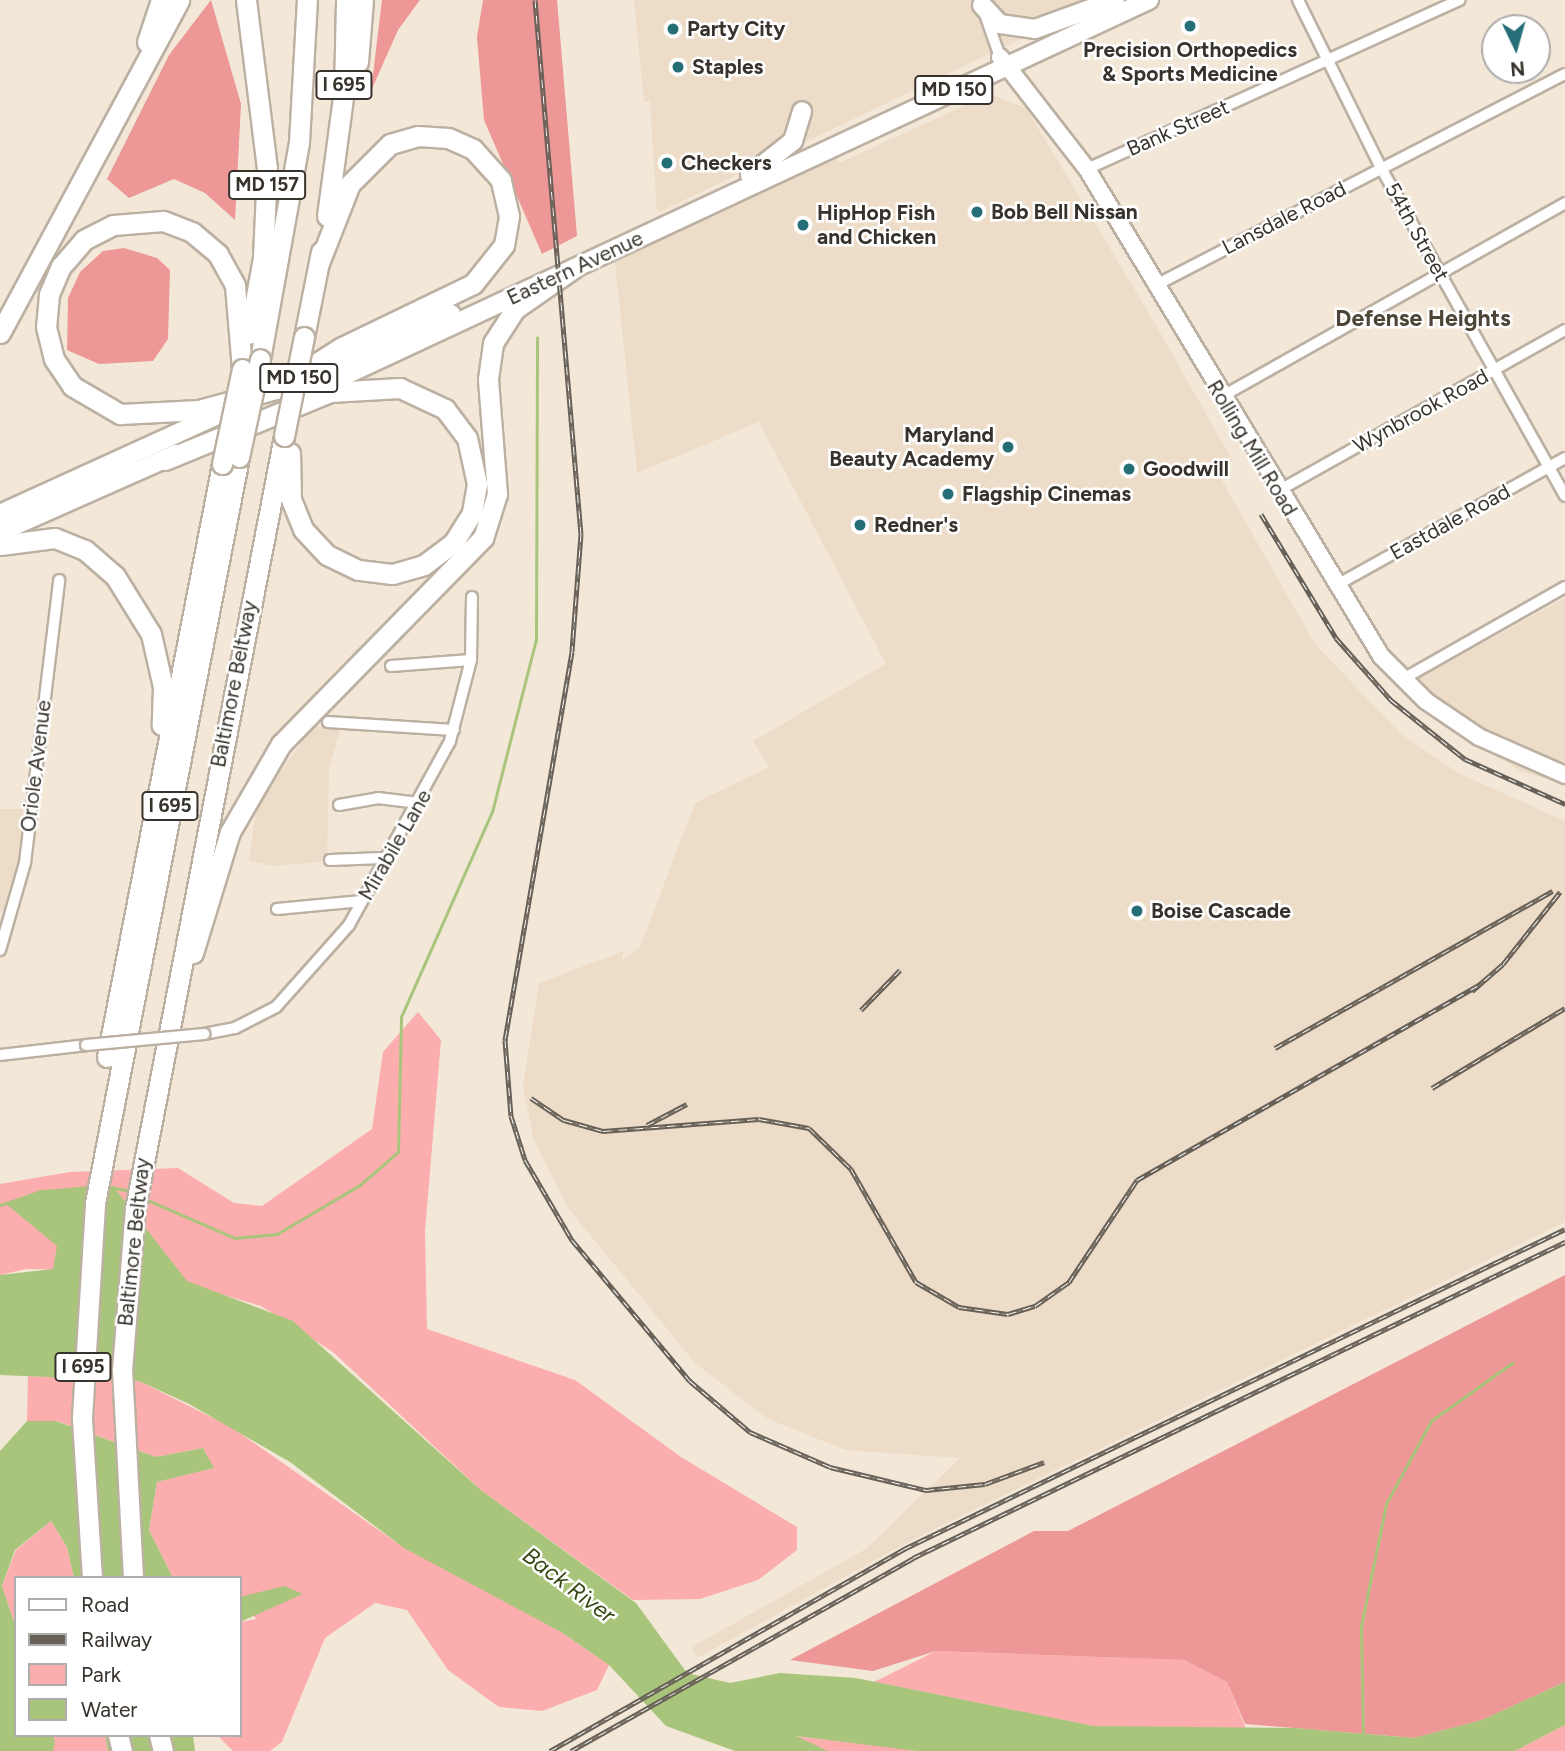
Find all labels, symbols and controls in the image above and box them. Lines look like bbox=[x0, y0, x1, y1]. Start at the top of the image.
north arrow bbox=[1481, 14, 1551, 84]
place label: Party City bbox=[687, 16, 785, 42]
marker: Precision Orthopedics & Sports Medicine bbox=[1182, 18, 1198, 34]
marker: Party City bbox=[665, 21, 681, 37]
place label: Precision Orthopedics & Sports Medicine bbox=[1083, 37, 1297, 87]
place label: Staples bbox=[692, 54, 763, 80]
text: N bbox=[1509, 56, 1526, 81]
marker: Staples bbox=[670, 59, 686, 75]
road number: I 695 bbox=[314, 69, 374, 100]
road number: MD 150 bbox=[914, 74, 994, 106]
street label: Bank Street bbox=[1123, 94, 1233, 162]
place label: Checkers bbox=[681, 150, 771, 176]
marker: Checkers bbox=[659, 155, 675, 171]
road number: MD 157 bbox=[227, 169, 307, 200]
street label: Lansdale Road bbox=[1218, 176, 1350, 260]
street label: 54th Street bbox=[1380, 178, 1454, 286]
place label: Bob Bell Nissan bbox=[991, 199, 1138, 225]
place label: HipHop Fish and Chicken bbox=[817, 200, 936, 250]
marker: Bob Bell Nissan bbox=[969, 204, 985, 220]
marker: HipHop Fish and Chicken bbox=[795, 217, 811, 233]
street label: Eastern Avenue bbox=[503, 225, 647, 311]
district label: Defense Heights bbox=[1335, 304, 1511, 332]
road number: MD 150 bbox=[259, 362, 339, 394]
street label: Wynbrook Road bbox=[1349, 364, 1493, 458]
street label: Rolling Mill Road bbox=[1202, 375, 1302, 521]
place label: Maryland Beauty Academy bbox=[829, 422, 994, 472]
marker: Maryland Beauty Academy bbox=[1000, 439, 1016, 455]
place label: Goodwill bbox=[1143, 456, 1229, 482]
marker: Goodwill bbox=[1121, 461, 1137, 477]
street label: Eastdale Road bbox=[1386, 479, 1514, 565]
place label: Flagship Cinemas bbox=[962, 481, 1131, 507]
marker: Flagship Cinemas bbox=[940, 486, 956, 502]
place label: Redner's bbox=[874, 512, 958, 538]
marker: Redner's bbox=[852, 517, 868, 533]
street label: Baltimore Beltway bbox=[205, 598, 263, 770]
street label: Oriole Avenue bbox=[15, 699, 57, 833]
street label: Mirabile Lane bbox=[353, 785, 437, 905]
road number: I 695 bbox=[140, 790, 200, 821]
place label: Boise Cascade bbox=[1151, 898, 1291, 924]
marker: Boise Cascade bbox=[1129, 903, 1145, 919]
street label: Baltimore Beltway bbox=[113, 1156, 155, 1328]
road number: I 695 bbox=[53, 1352, 113, 1382]
water label: Back River bbox=[517, 1541, 621, 1629]
legend bbox=[14, 1576, 242, 1737]
text: Road bbox=[81, 1592, 129, 1617]
text: Railway bbox=[81, 1627, 152, 1652]
text: Park bbox=[81, 1662, 121, 1687]
text: Water bbox=[81, 1697, 137, 1722]

